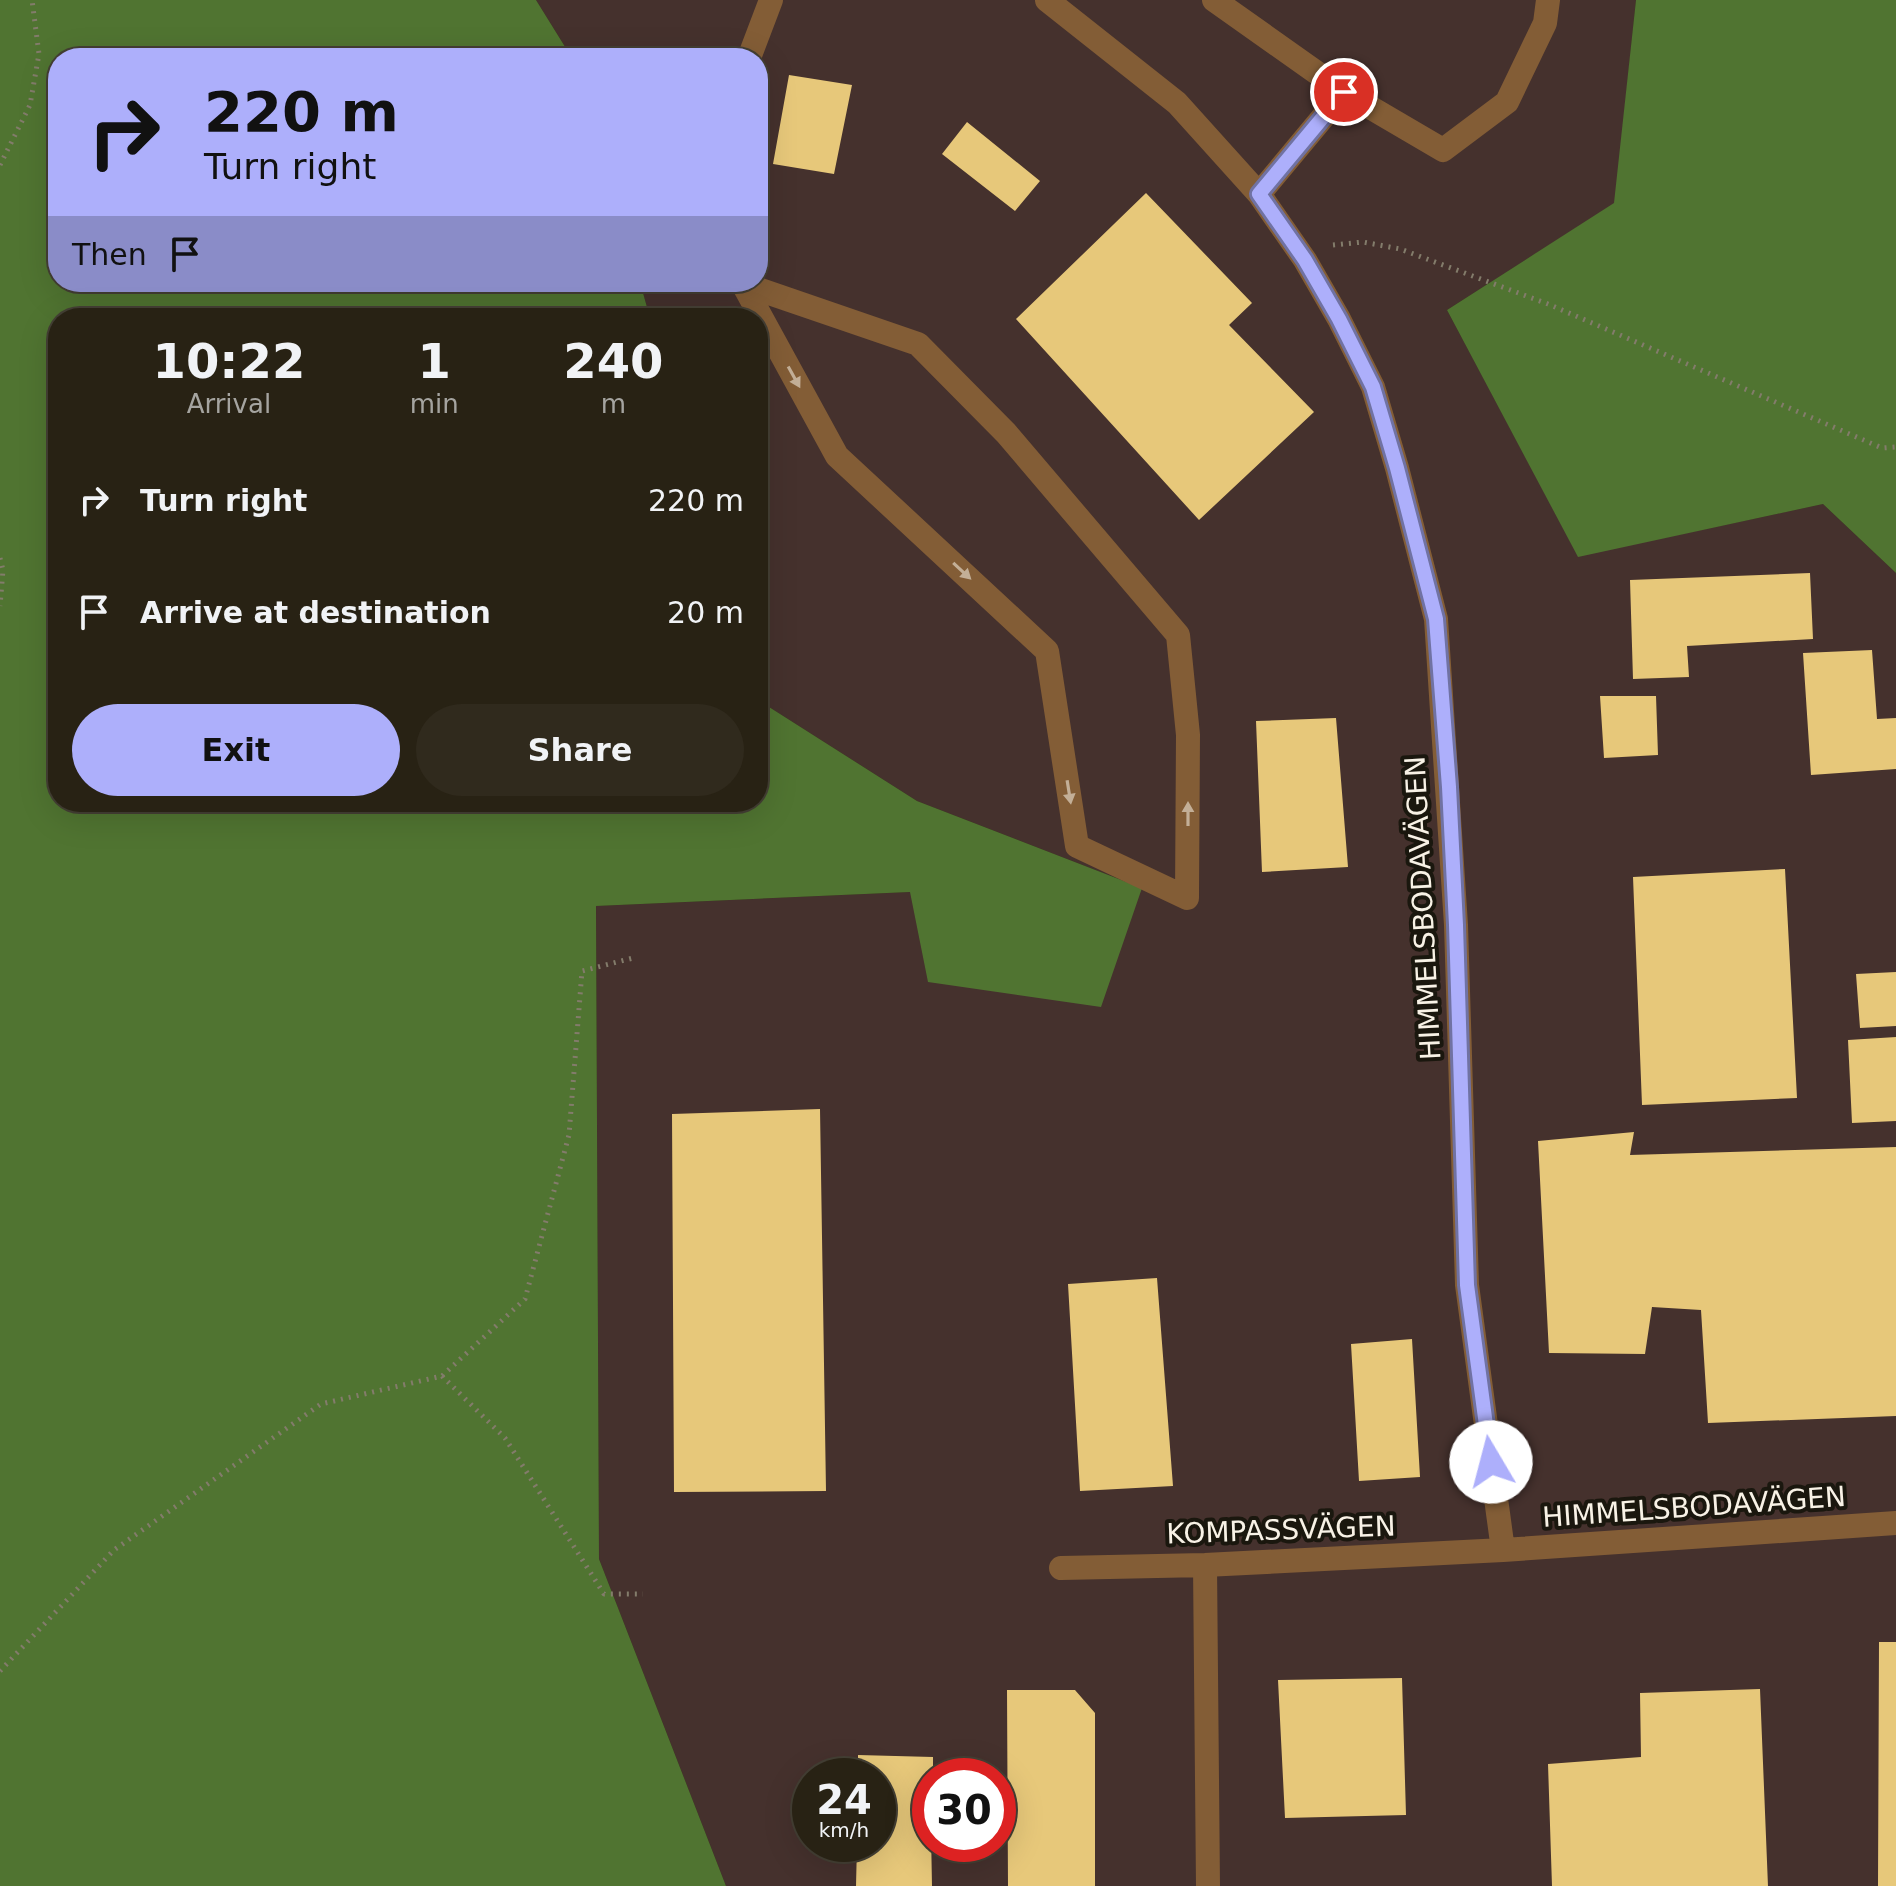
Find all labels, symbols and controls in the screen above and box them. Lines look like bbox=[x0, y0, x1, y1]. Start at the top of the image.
pin bbox=[1310, 58, 1378, 126]
icon: arrive bbox=[1322, 70, 1366, 114]
text: 220 m bbox=[204, 79, 399, 144]
icon: right bbox=[72, 80, 176, 184]
text: Turn right bbox=[204, 146, 376, 187]
icon: arrive bbox=[163, 232, 207, 276]
text: Then bbox=[72, 237, 147, 272]
text: 10:22 bbox=[152, 333, 305, 389]
text: 1 bbox=[418, 333, 451, 389]
text: 240 bbox=[563, 333, 663, 389]
one-way arrow bbox=[787, 365, 801, 388]
text: Arrival bbox=[187, 389, 271, 419]
text: min bbox=[410, 389, 459, 419]
text: m bbox=[601, 389, 626, 419]
icon: right bbox=[72, 478, 116, 522]
text: Turn right bbox=[140, 483, 307, 518]
text: 220 m bbox=[648, 483, 744, 518]
one-way arrow bbox=[952, 562, 971, 580]
icon: arrive bbox=[72, 590, 116, 634]
text: Arrive at destination bbox=[140, 595, 491, 630]
text: 20 m bbox=[667, 595, 744, 630]
button: Exit bbox=[72, 704, 400, 796]
button: Share bbox=[416, 704, 744, 796]
street label: HIMMELSBODAVÄGEN bbox=[1399, 755, 1447, 1061]
one-way arrow bbox=[1063, 780, 1076, 805]
one-way arrow bbox=[1181, 801, 1194, 826]
position arrow bbox=[1449, 1420, 1533, 1504]
street label: HIMMELSBODAVÄGEN bbox=[1541, 1480, 1847, 1534]
street label: KOMPASSVÄGEN bbox=[1166, 1510, 1396, 1550]
speed limit sign: 30 bbox=[912, 1758, 1016, 1862]
text: 24 bbox=[816, 1777, 872, 1823]
text: km/h bbox=[819, 1818, 869, 1842]

